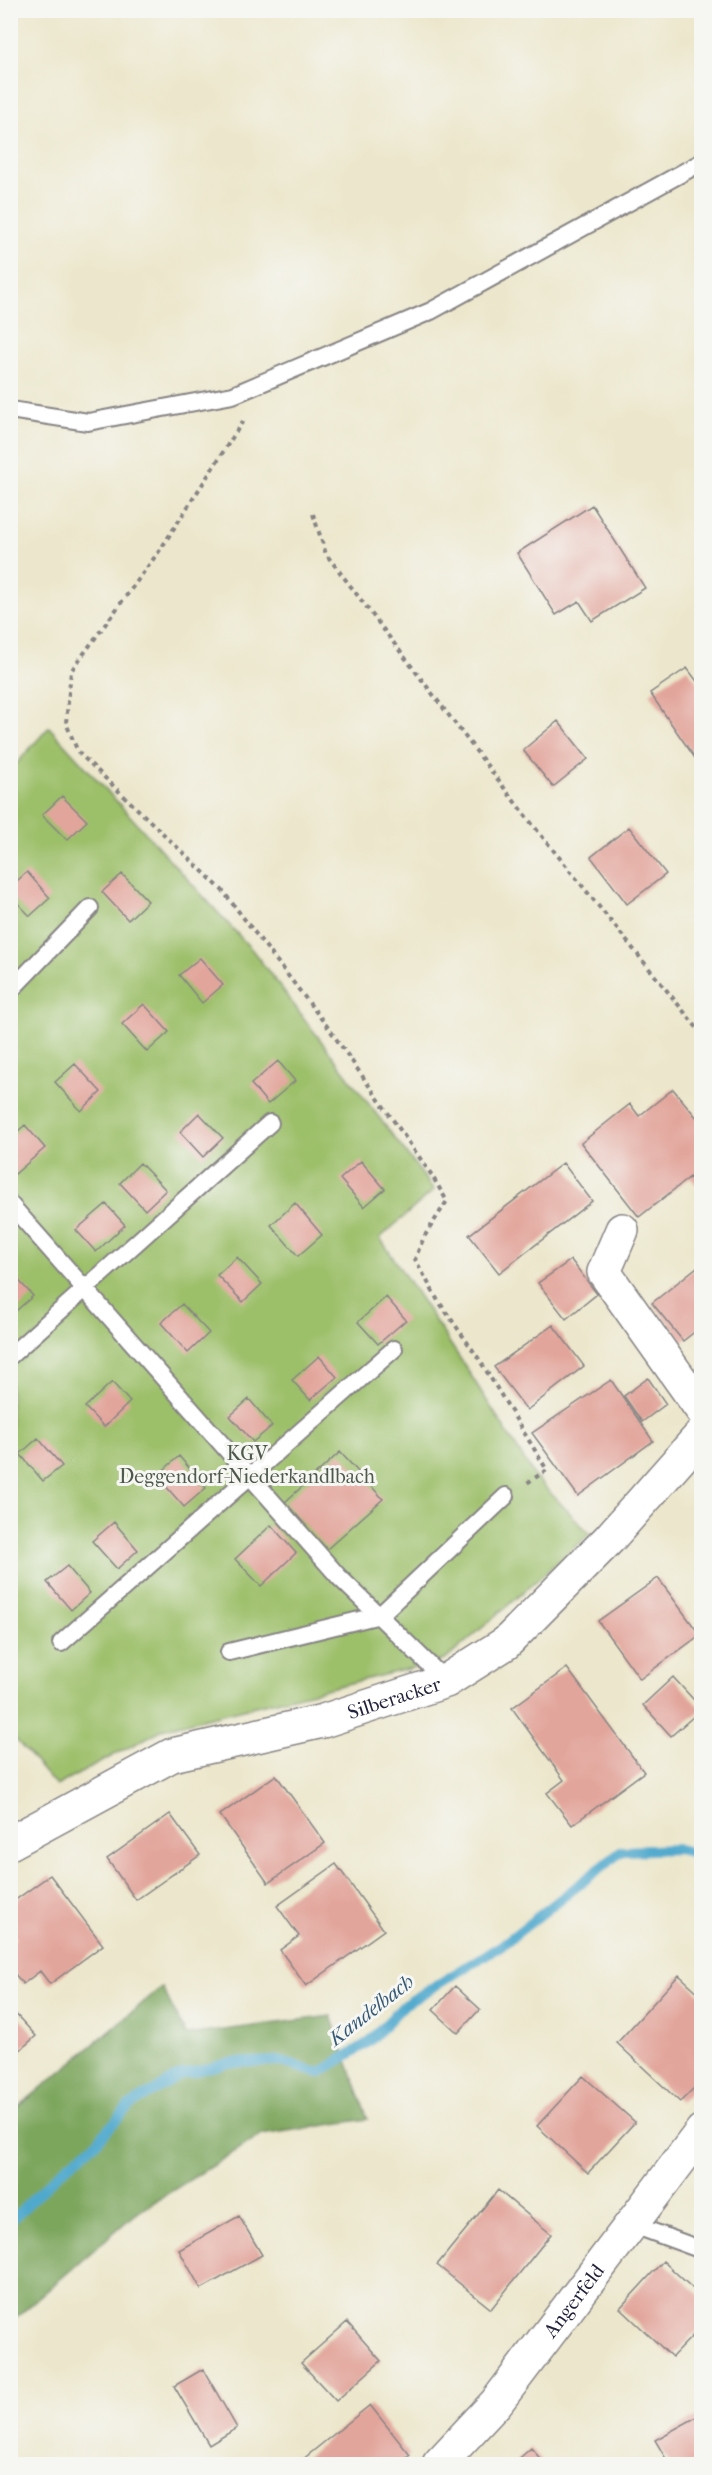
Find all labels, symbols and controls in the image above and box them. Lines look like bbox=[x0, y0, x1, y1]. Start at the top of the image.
park label: KGV Deggendorf-Niederkandlbach bbox=[119, 1442, 376, 1488]
street label: Silberacker bbox=[345, 1672, 444, 1724]
water label: Kandelbach bbox=[322, 1969, 419, 2052]
street label: Angerfeld bbox=[538, 2259, 610, 2343]

